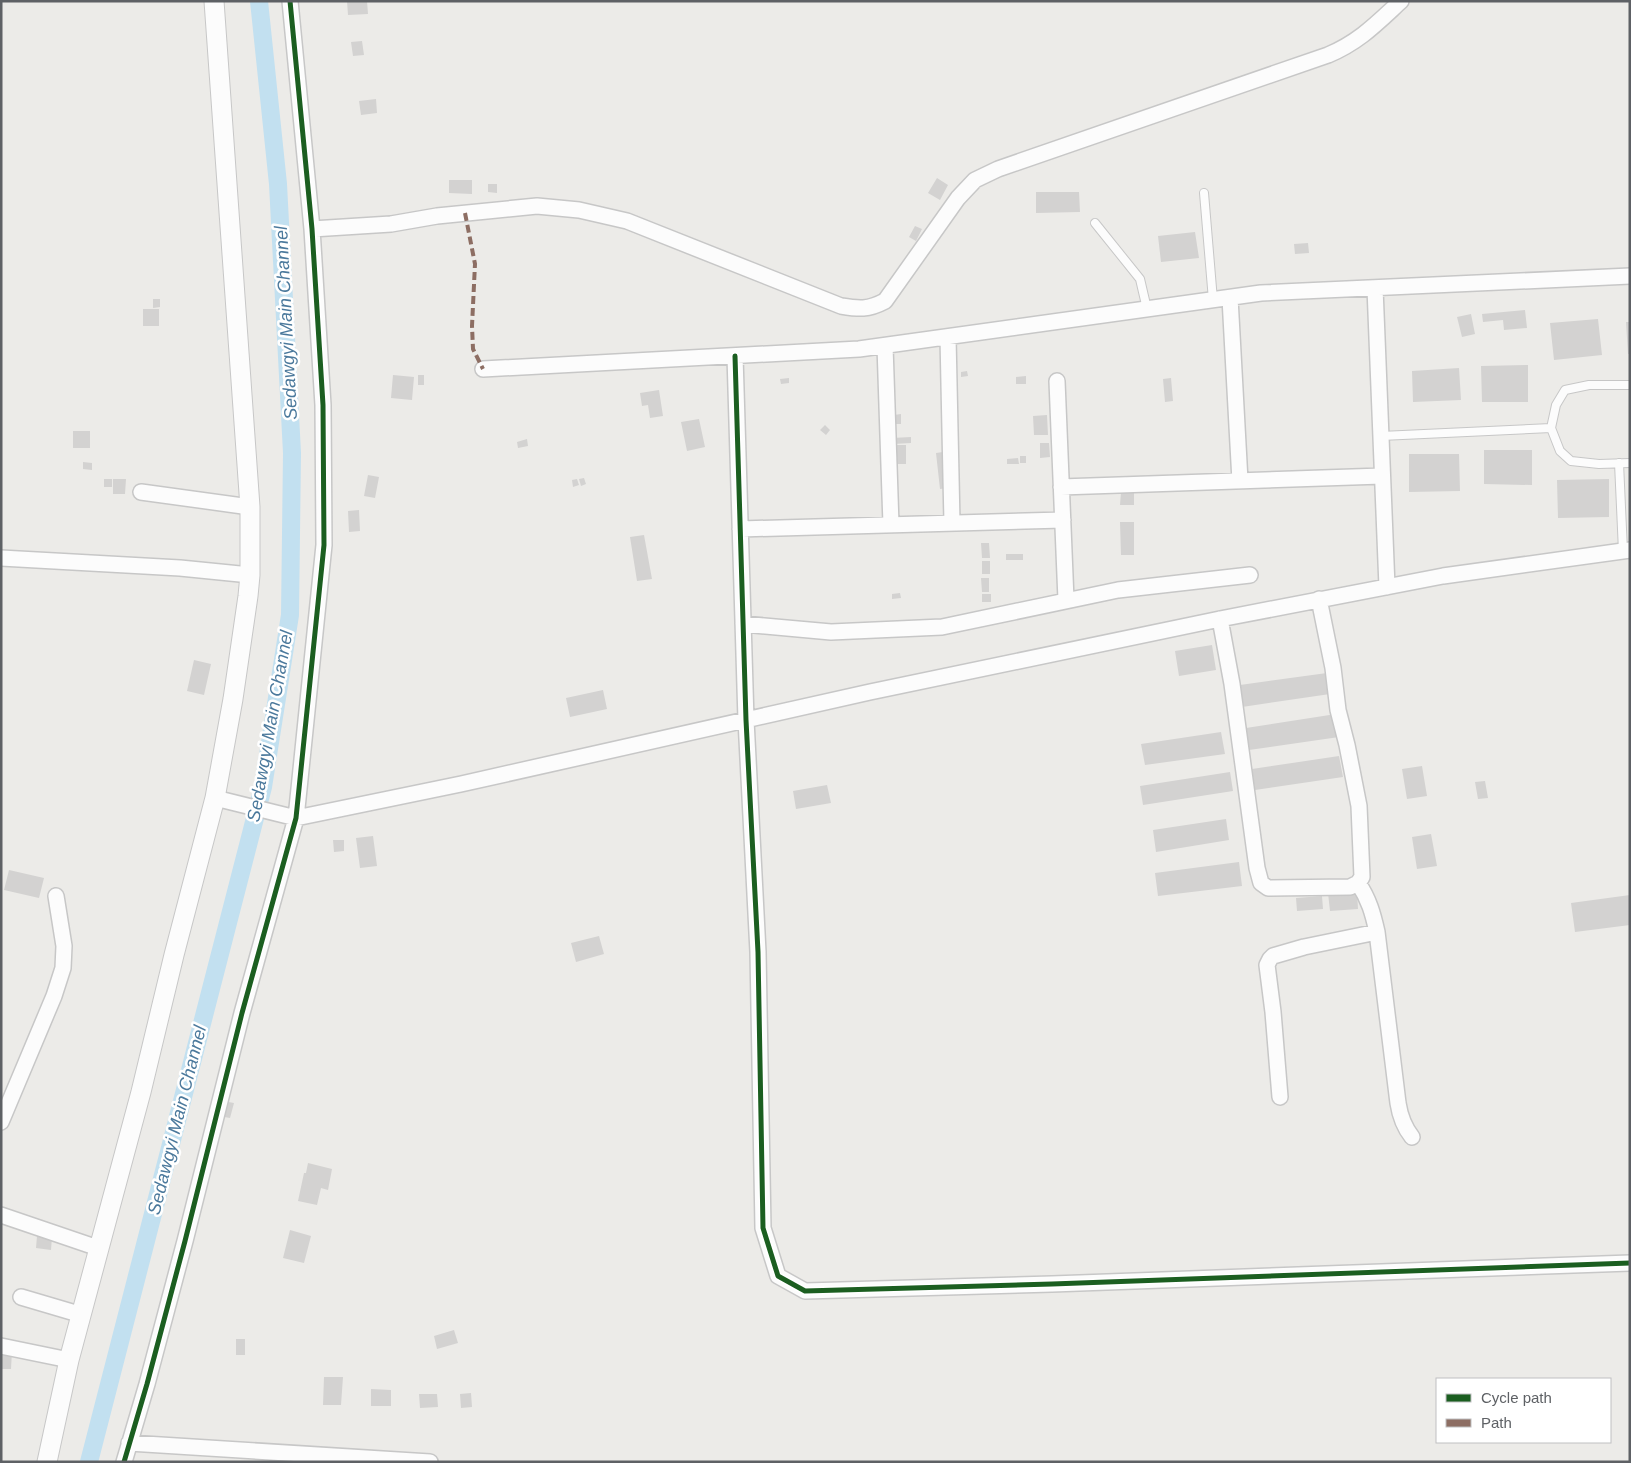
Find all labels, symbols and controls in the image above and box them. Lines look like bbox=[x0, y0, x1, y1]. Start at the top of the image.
water label: Sedawgyi Main Channel bbox=[271, 225, 301, 420]
water label: Sedawgyi Main Channel bbox=[243, 628, 297, 823]
water label: Sedawgyi Main Channel bbox=[144, 1022, 210, 1217]
legend bbox=[1436, 1378, 1611, 1443]
text: Cycle path bbox=[1481, 1389, 1552, 1406]
text: Path bbox=[1481, 1414, 1512, 1431]

